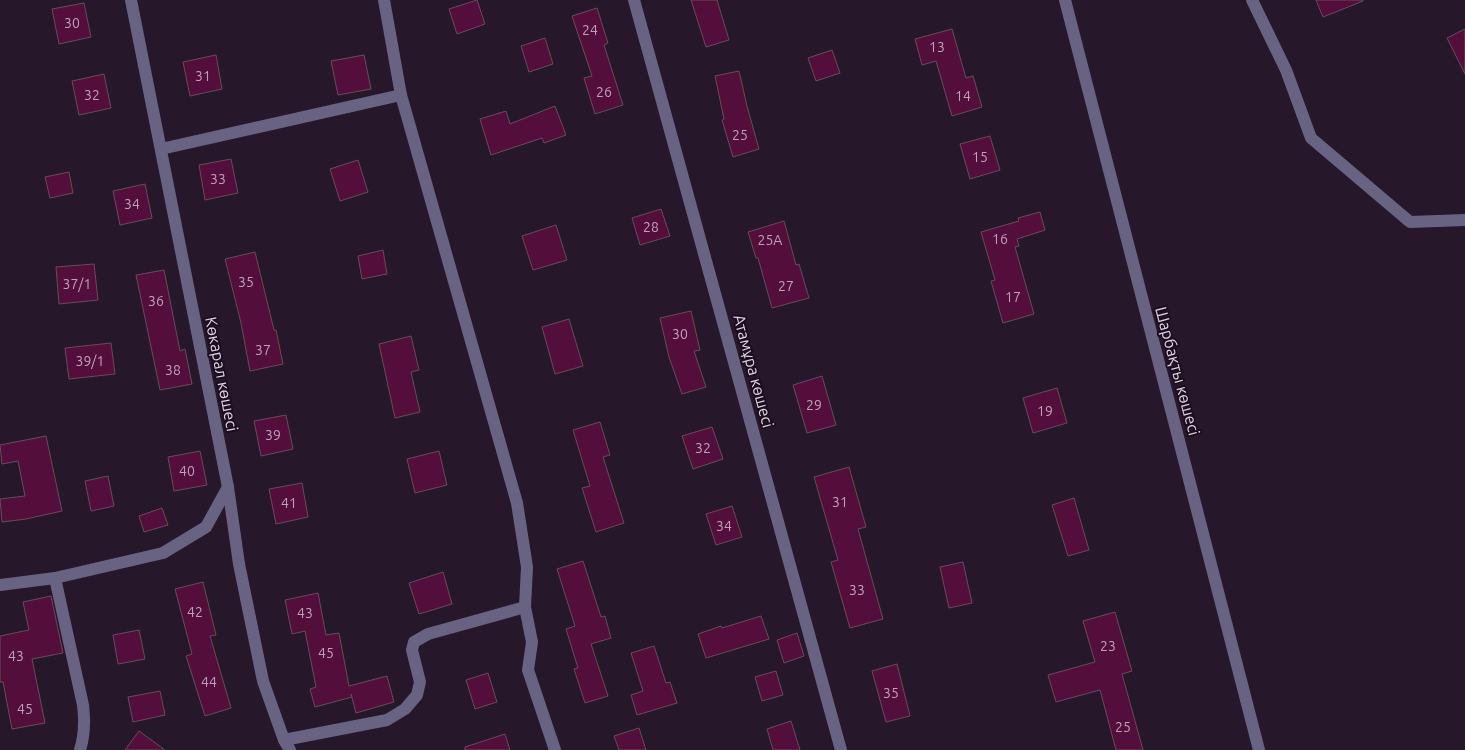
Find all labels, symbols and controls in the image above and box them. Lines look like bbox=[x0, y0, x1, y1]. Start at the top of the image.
house number: 30 bbox=[64, 15, 80, 31]
house number: 24 bbox=[582, 22, 598, 38]
house number: 13 bbox=[929, 39, 945, 55]
house number: 31 bbox=[195, 68, 211, 84]
house number: 26 bbox=[596, 84, 612, 100]
house number: 32 bbox=[84, 87, 100, 103]
house number: 14 bbox=[955, 88, 971, 104]
house number: 25 bbox=[732, 127, 748, 143]
house number: 15 bbox=[972, 149, 988, 165]
house number: 33 bbox=[210, 171, 226, 187]
house number: 34 bbox=[124, 196, 140, 212]
house number: 28 bbox=[643, 219, 659, 235]
house number: 16 bbox=[992, 231, 1008, 247]
house number: 25А bbox=[758, 232, 782, 248]
house number: 35 bbox=[238, 274, 254, 290]
house number: 37/1 bbox=[63, 276, 91, 292]
house number: 27 bbox=[778, 278, 794, 294]
house number: 17 bbox=[1005, 289, 1021, 305]
house number: 36 bbox=[148, 293, 164, 309]
street label: Шарбақты көшесі bbox=[1152, 305, 1204, 437]
street label: Атамұра көшесі bbox=[730, 312, 778, 430]
street label: Көкарал көшесі bbox=[202, 315, 242, 433]
house number: 30 bbox=[672, 326, 688, 342]
house number: 37 bbox=[255, 342, 271, 358]
house number: 39/1 bbox=[76, 353, 104, 369]
house number: 38 bbox=[165, 362, 181, 378]
house number: 29 bbox=[806, 397, 822, 413]
house number: 19 bbox=[1037, 403, 1053, 419]
house number: 39 bbox=[265, 427, 281, 443]
house number: 32 bbox=[695, 440, 711, 456]
house number: 40 bbox=[179, 463, 195, 479]
house number: 31 bbox=[832, 494, 848, 510]
house number: 41 bbox=[281, 495, 297, 511]
house number: 34 bbox=[716, 518, 732, 534]
house number: 33 bbox=[849, 582, 865, 598]
house number: 42 bbox=[187, 604, 203, 620]
house number: 43 bbox=[297, 605, 313, 621]
house number: 23 bbox=[1100, 638, 1116, 654]
house number: 45 bbox=[318, 645, 334, 661]
house number: 43 bbox=[8, 648, 24, 664]
house number: 44 bbox=[201, 674, 217, 690]
house number: 35 bbox=[883, 685, 899, 701]
house number: 45 bbox=[17, 701, 33, 717]
house number: 25 bbox=[1115, 719, 1131, 735]

